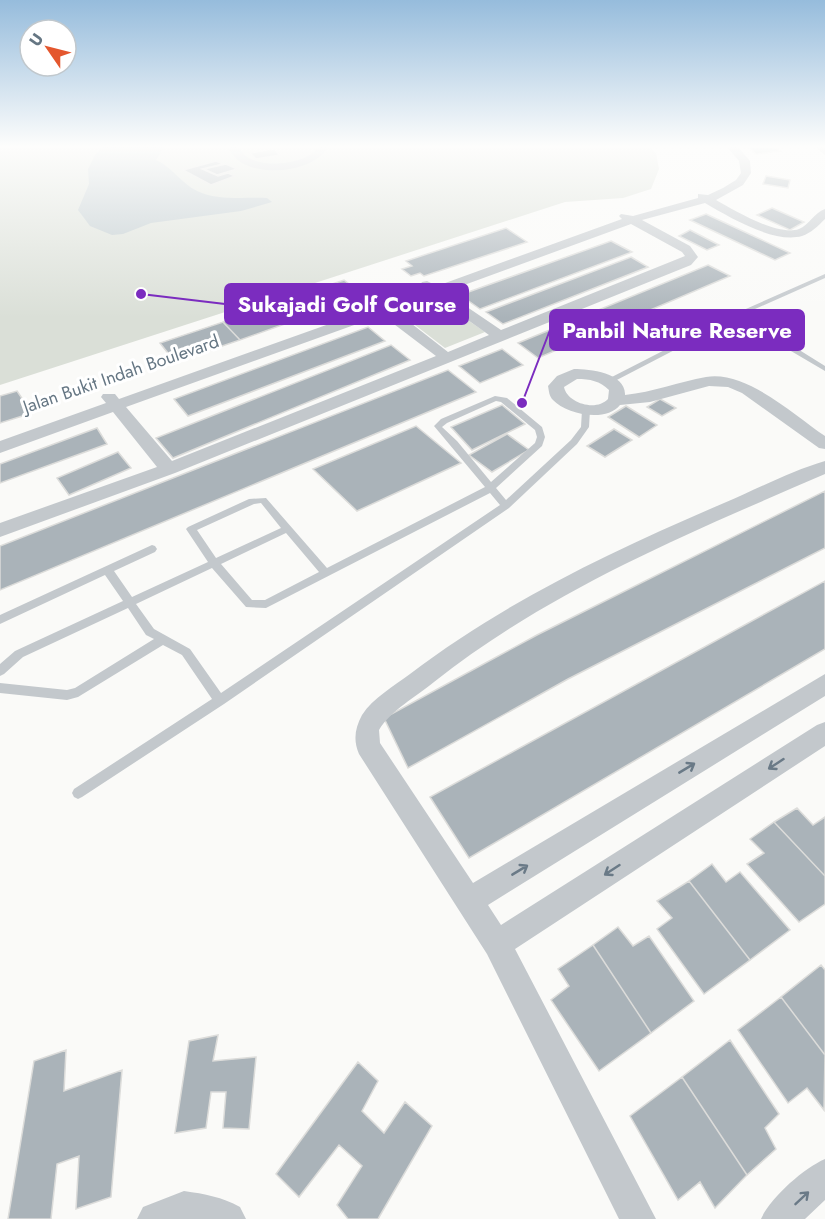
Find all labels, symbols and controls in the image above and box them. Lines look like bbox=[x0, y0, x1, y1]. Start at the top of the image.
north arrow bbox=[18, 18, 78, 78]
text: U bbox=[23, 28, 49, 51]
callout: Sukajadi Golf Course bbox=[225, 284, 468, 324]
text: Sukajadi Golf Course bbox=[238, 288, 456, 320]
callout: Panbil Nature Reserve bbox=[550, 310, 804, 350]
text: Panbil Nature Reserve bbox=[562, 314, 792, 346]
street label: Jalan Bukit Indah Boulevard bbox=[18, 328, 222, 420]
one-way arrow bbox=[768, 759, 785, 771]
one-way arrow bbox=[678, 762, 695, 774]
one-way arrow bbox=[511, 863, 528, 875]
one-way arrow bbox=[604, 864, 621, 876]
one-way arrow bbox=[795, 1191, 810, 1205]

